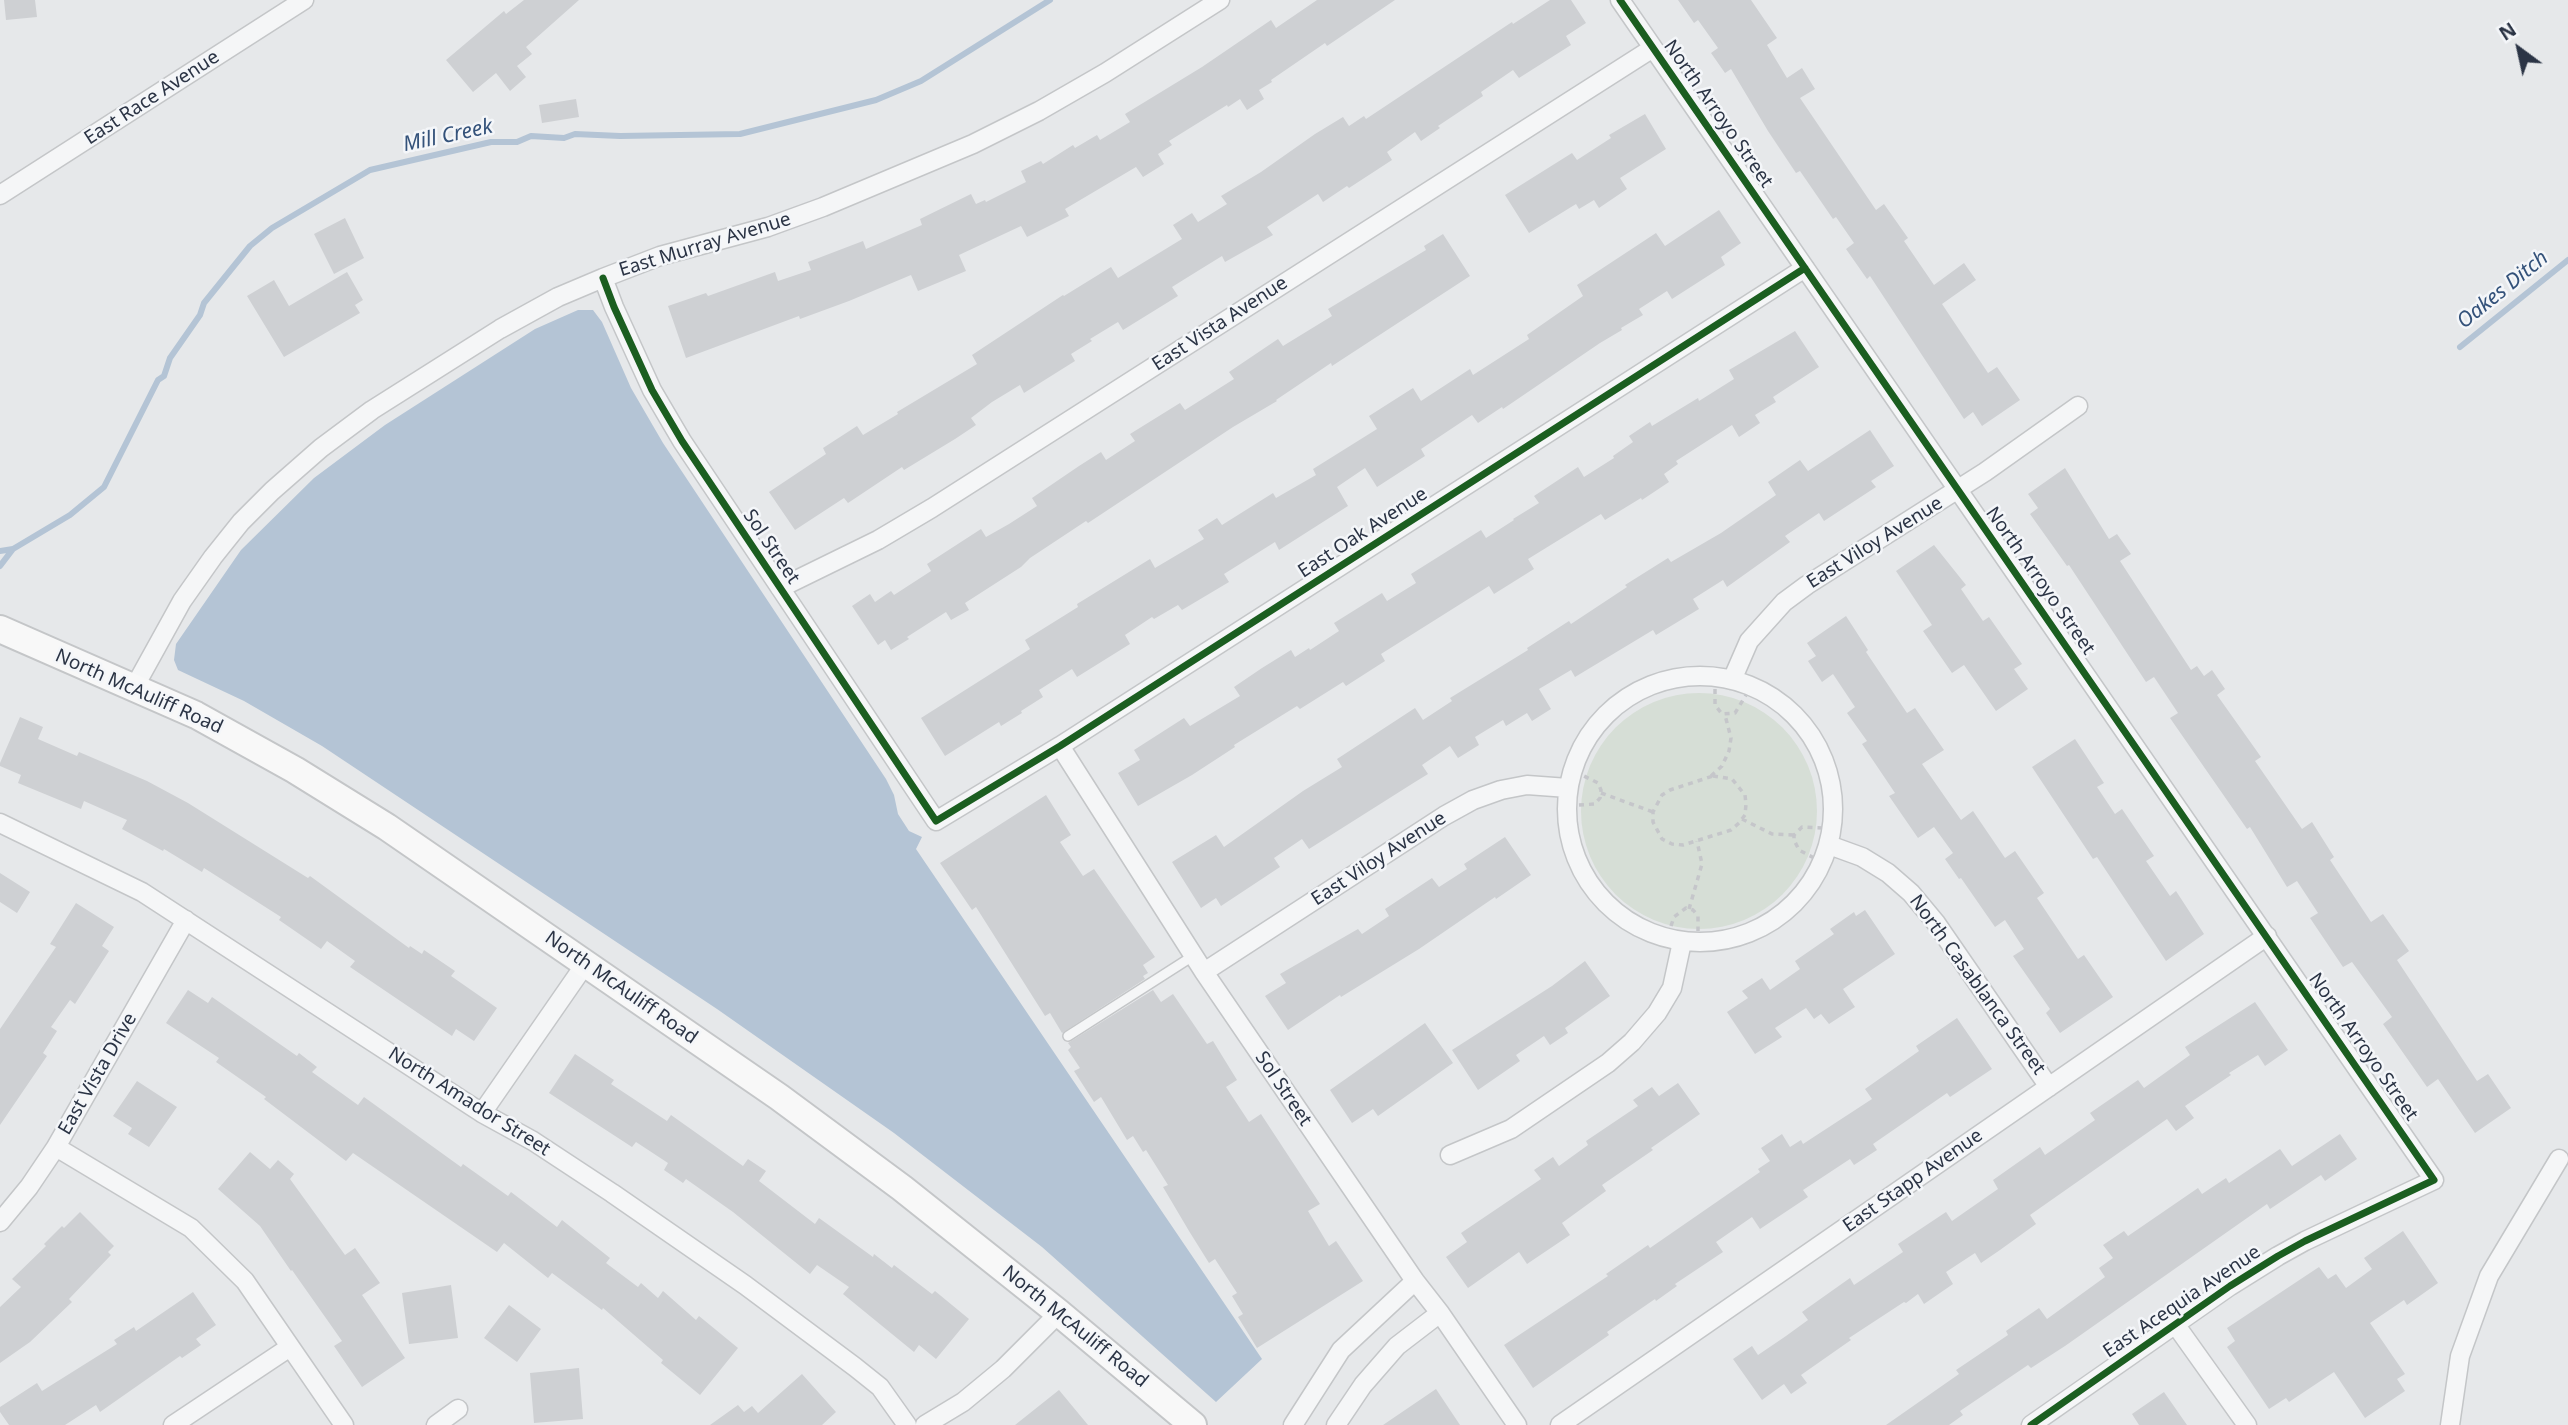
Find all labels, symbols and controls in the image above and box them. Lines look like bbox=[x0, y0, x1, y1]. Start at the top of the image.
north arrow bbox=[2484, 14, 2554, 84]
text: N bbox=[2494, 16, 2521, 47]
street label: North Arroyo Street bbox=[1658, 36, 1778, 192]
street label: East Race Avenue bbox=[80, 46, 224, 150]
water label: Mill Creek bbox=[401, 114, 495, 158]
street label: East Murray Avenue bbox=[616, 208, 794, 282]
water label: Oakes Ditch bbox=[2452, 246, 2554, 334]
street label: East Vista Avenue bbox=[1148, 272, 1292, 376]
street label: East Oak Avenue bbox=[1294, 483, 1432, 583]
street label: East Viloy Avenue bbox=[1803, 492, 1947, 594]
street label: North Arroyo Street bbox=[1980, 503, 2100, 659]
street label: Sol Street bbox=[738, 505, 804, 589]
street label: North McAuliff Road bbox=[52, 645, 226, 739]
street label: East Viloy Avenue bbox=[1307, 807, 1451, 911]
street label: North Casablanca Street bbox=[1904, 891, 2050, 1079]
street label: North McAuliff Road bbox=[540, 927, 702, 1049]
street label: North Arroyo Street bbox=[2303, 969, 2423, 1125]
street label: East Vista Drive bbox=[54, 1009, 142, 1139]
street label: North Amador Street bbox=[384, 1043, 554, 1161]
street label: Sol Street bbox=[1250, 1047, 1316, 1131]
street label: East Stapp Avenue bbox=[1839, 1124, 1987, 1238]
street label: East Acequia Avenue bbox=[2099, 1241, 2265, 1363]
street label: North McAuliff Road bbox=[997, 1261, 1153, 1393]

